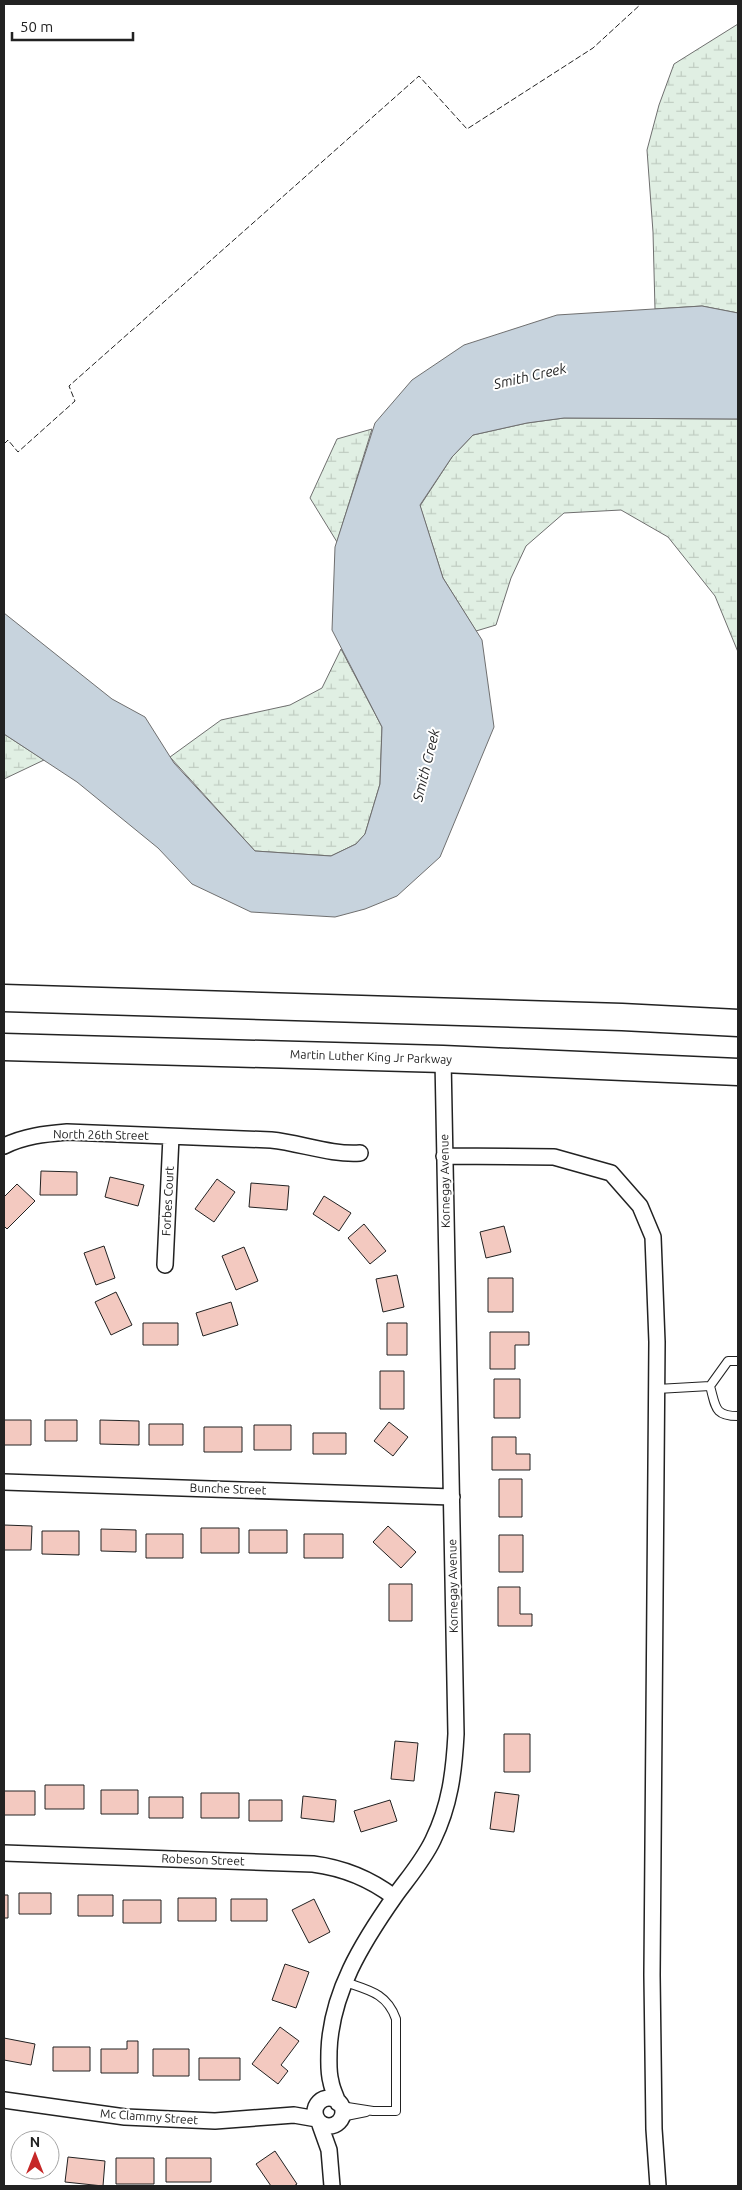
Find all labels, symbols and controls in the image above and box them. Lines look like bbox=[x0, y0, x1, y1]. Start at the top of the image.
scale bar bbox=[12, 10, 134, 42]
text: 50 m bbox=[20, 18, 53, 35]
water label: Smith Creek bbox=[491, 360, 569, 392]
water label: Smith Creek bbox=[409, 726, 443, 804]
street label: Martin Luther King Jr Parkway bbox=[290, 1047, 452, 1066]
street label: North 26th Street bbox=[53, 1127, 149, 1142]
street label: Kornegay Avenue bbox=[437, 1134, 452, 1228]
street label: Forbes Court bbox=[159, 1165, 176, 1236]
street label: Bunche Street bbox=[189, 1481, 267, 1496]
street label: Kornegay Avenue bbox=[445, 1539, 460, 1633]
street label: Robeson Street bbox=[161, 1852, 245, 1867]
street label: Mc Clammy Street bbox=[100, 2107, 199, 2126]
north arrow bbox=[10, 2130, 60, 2180]
text: N bbox=[30, 2134, 40, 2150]

